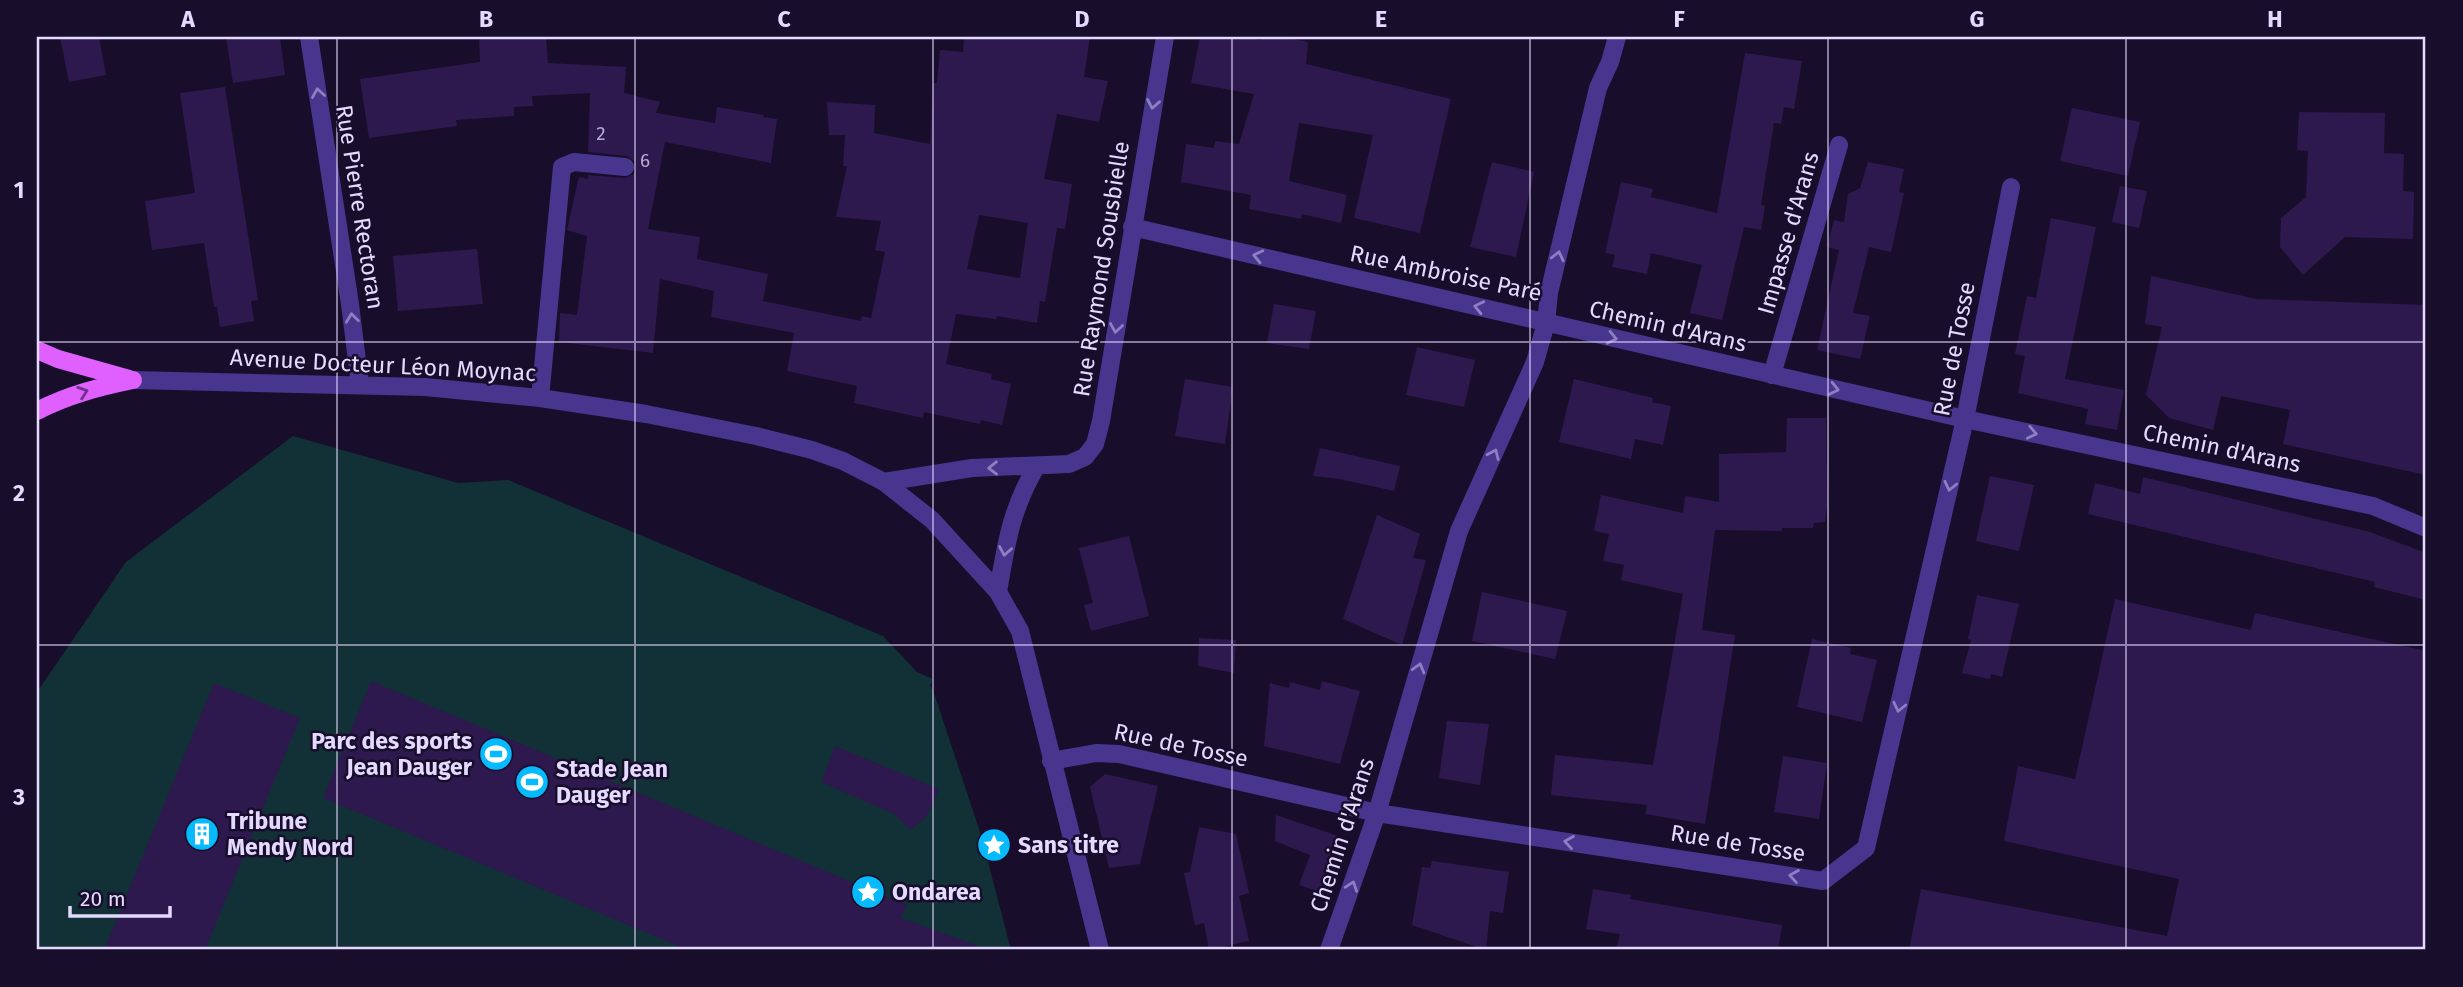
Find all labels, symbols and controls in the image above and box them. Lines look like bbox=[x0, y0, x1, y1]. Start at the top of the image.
text: A bbox=[180, 5, 195, 33]
text: B bbox=[479, 5, 493, 33]
text: C bbox=[777, 5, 791, 33]
text: D bbox=[1075, 5, 1090, 33]
text: E bbox=[1375, 5, 1387, 33]
text: F bbox=[1673, 5, 1685, 33]
text: G bbox=[1970, 5, 1984, 33]
text: H bbox=[2267, 5, 2283, 33]
one-way arrow bbox=[311, 87, 326, 99]
one-way arrow bbox=[1146, 98, 1161, 110]
street label: Rue Pierre Rectoran bbox=[330, 103, 390, 311]
house number: 2 bbox=[596, 122, 606, 145]
street label: Rue Raymond Sousbielle bbox=[1067, 139, 1135, 399]
street label: Impasse d'Arans bbox=[1751, 148, 1825, 318]
house number: 6 bbox=[640, 149, 650, 172]
text: 1 bbox=[14, 176, 24, 204]
street label: Rue Ambroise Paré bbox=[1348, 239, 1544, 307]
one-way arrow bbox=[1252, 250, 1264, 264]
one-way arrow bbox=[1550, 250, 1564, 262]
street label: Rue de Tosse bbox=[1927, 279, 1981, 419]
street label: Chemin d'Arans bbox=[1587, 294, 1749, 358]
one-way arrow bbox=[1474, 301, 1486, 316]
one-way arrow bbox=[345, 312, 360, 323]
one-way arrow bbox=[1109, 323, 1124, 334]
one-way arrow bbox=[1606, 330, 1618, 344]
street label: Avenue Docteur Léon Moynac bbox=[229, 343, 537, 387]
one-way arrow bbox=[1828, 381, 1840, 396]
one-way arrow bbox=[77, 386, 89, 400]
street label: Chemin d'Arans bbox=[2141, 418, 2303, 478]
one-way arrow bbox=[2026, 425, 2038, 440]
one-way arrow bbox=[1486, 449, 1500, 461]
one-way arrow bbox=[987, 460, 998, 476]
text: 2 bbox=[13, 479, 25, 507]
one-way arrow bbox=[1944, 480, 1958, 492]
one-way arrow bbox=[998, 545, 1013, 557]
one-way arrow bbox=[1410, 663, 1425, 675]
one-way arrow bbox=[1893, 701, 1907, 713]
street label: Rue de Tosse bbox=[1111, 717, 1251, 773]
place label: Parc des sports Jean Dauger bbox=[311, 727, 473, 781]
sports icon: Parc des sports Jean Dauger bbox=[477, 735, 515, 773]
street label: Chemin d'Arans bbox=[1304, 754, 1380, 916]
place label: Stade Jean Dauger bbox=[556, 755, 668, 809]
sports icon: Stade Jean Dauger bbox=[513, 763, 551, 801]
text: 3 bbox=[12, 783, 25, 811]
place label: Tribune Mendy Nord bbox=[227, 807, 353, 861]
building icon: Tribune Mendy Nord bbox=[183, 815, 221, 853]
street label: Rue de Tosse bbox=[1669, 819, 1807, 867]
place icon: Sans titre bbox=[975, 826, 1013, 864]
place label: Sans titre bbox=[1018, 831, 1119, 859]
one-way arrow bbox=[1563, 835, 1575, 850]
one-way arrow bbox=[1788, 869, 1800, 884]
place icon: Ondarea bbox=[849, 873, 887, 911]
scale bar bbox=[70, 875, 170, 919]
place label: Ondarea bbox=[892, 878, 981, 906]
one-way arrow bbox=[1344, 880, 1358, 892]
text: 20 m bbox=[80, 886, 126, 912]

